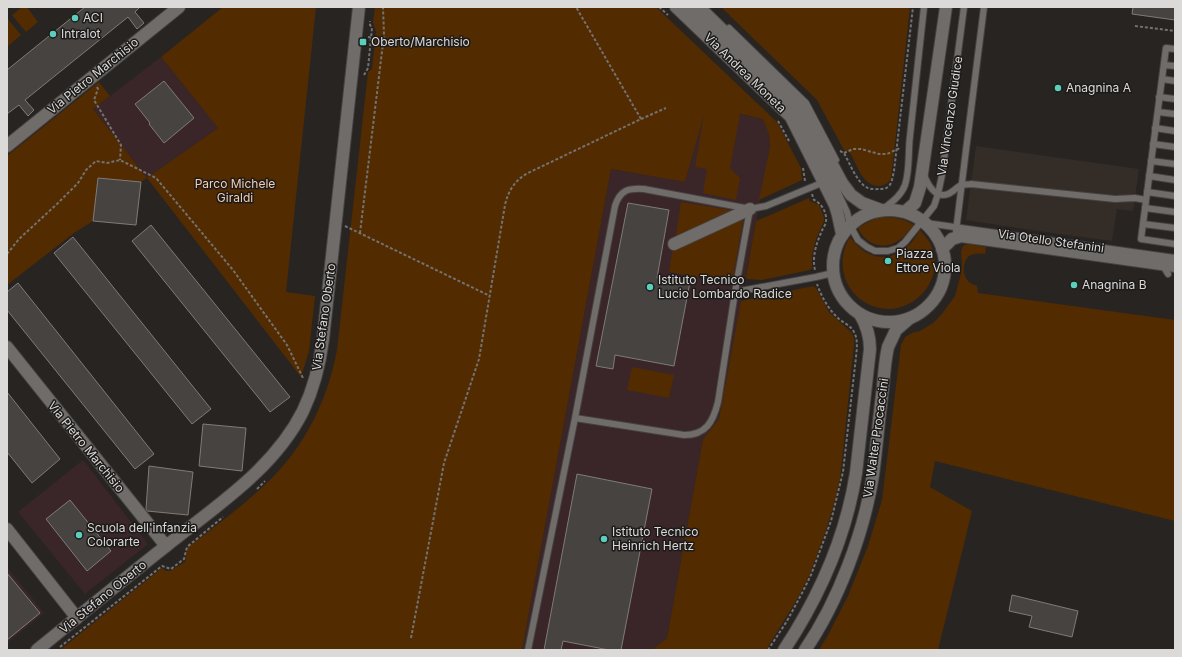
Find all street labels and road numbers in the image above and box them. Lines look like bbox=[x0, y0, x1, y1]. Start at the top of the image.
street label: Via Andrea Moneta bbox=[701, 30, 790, 116]
street label: Via Pietro Marchisio bbox=[44, 34, 141, 117]
street label: Via Vincenzo Giudice bbox=[934, 55, 965, 177]
street label: Via Otello Stefanini bbox=[997, 226, 1105, 255]
street label: Via Stefano Oberto bbox=[309, 263, 338, 371]
street label: Via Walter Procaccini bbox=[860, 377, 891, 499]
street label: Via Pietro Marchisio bbox=[45, 398, 128, 495]
street label: Via Stefano Oberto bbox=[56, 557, 149, 636]

